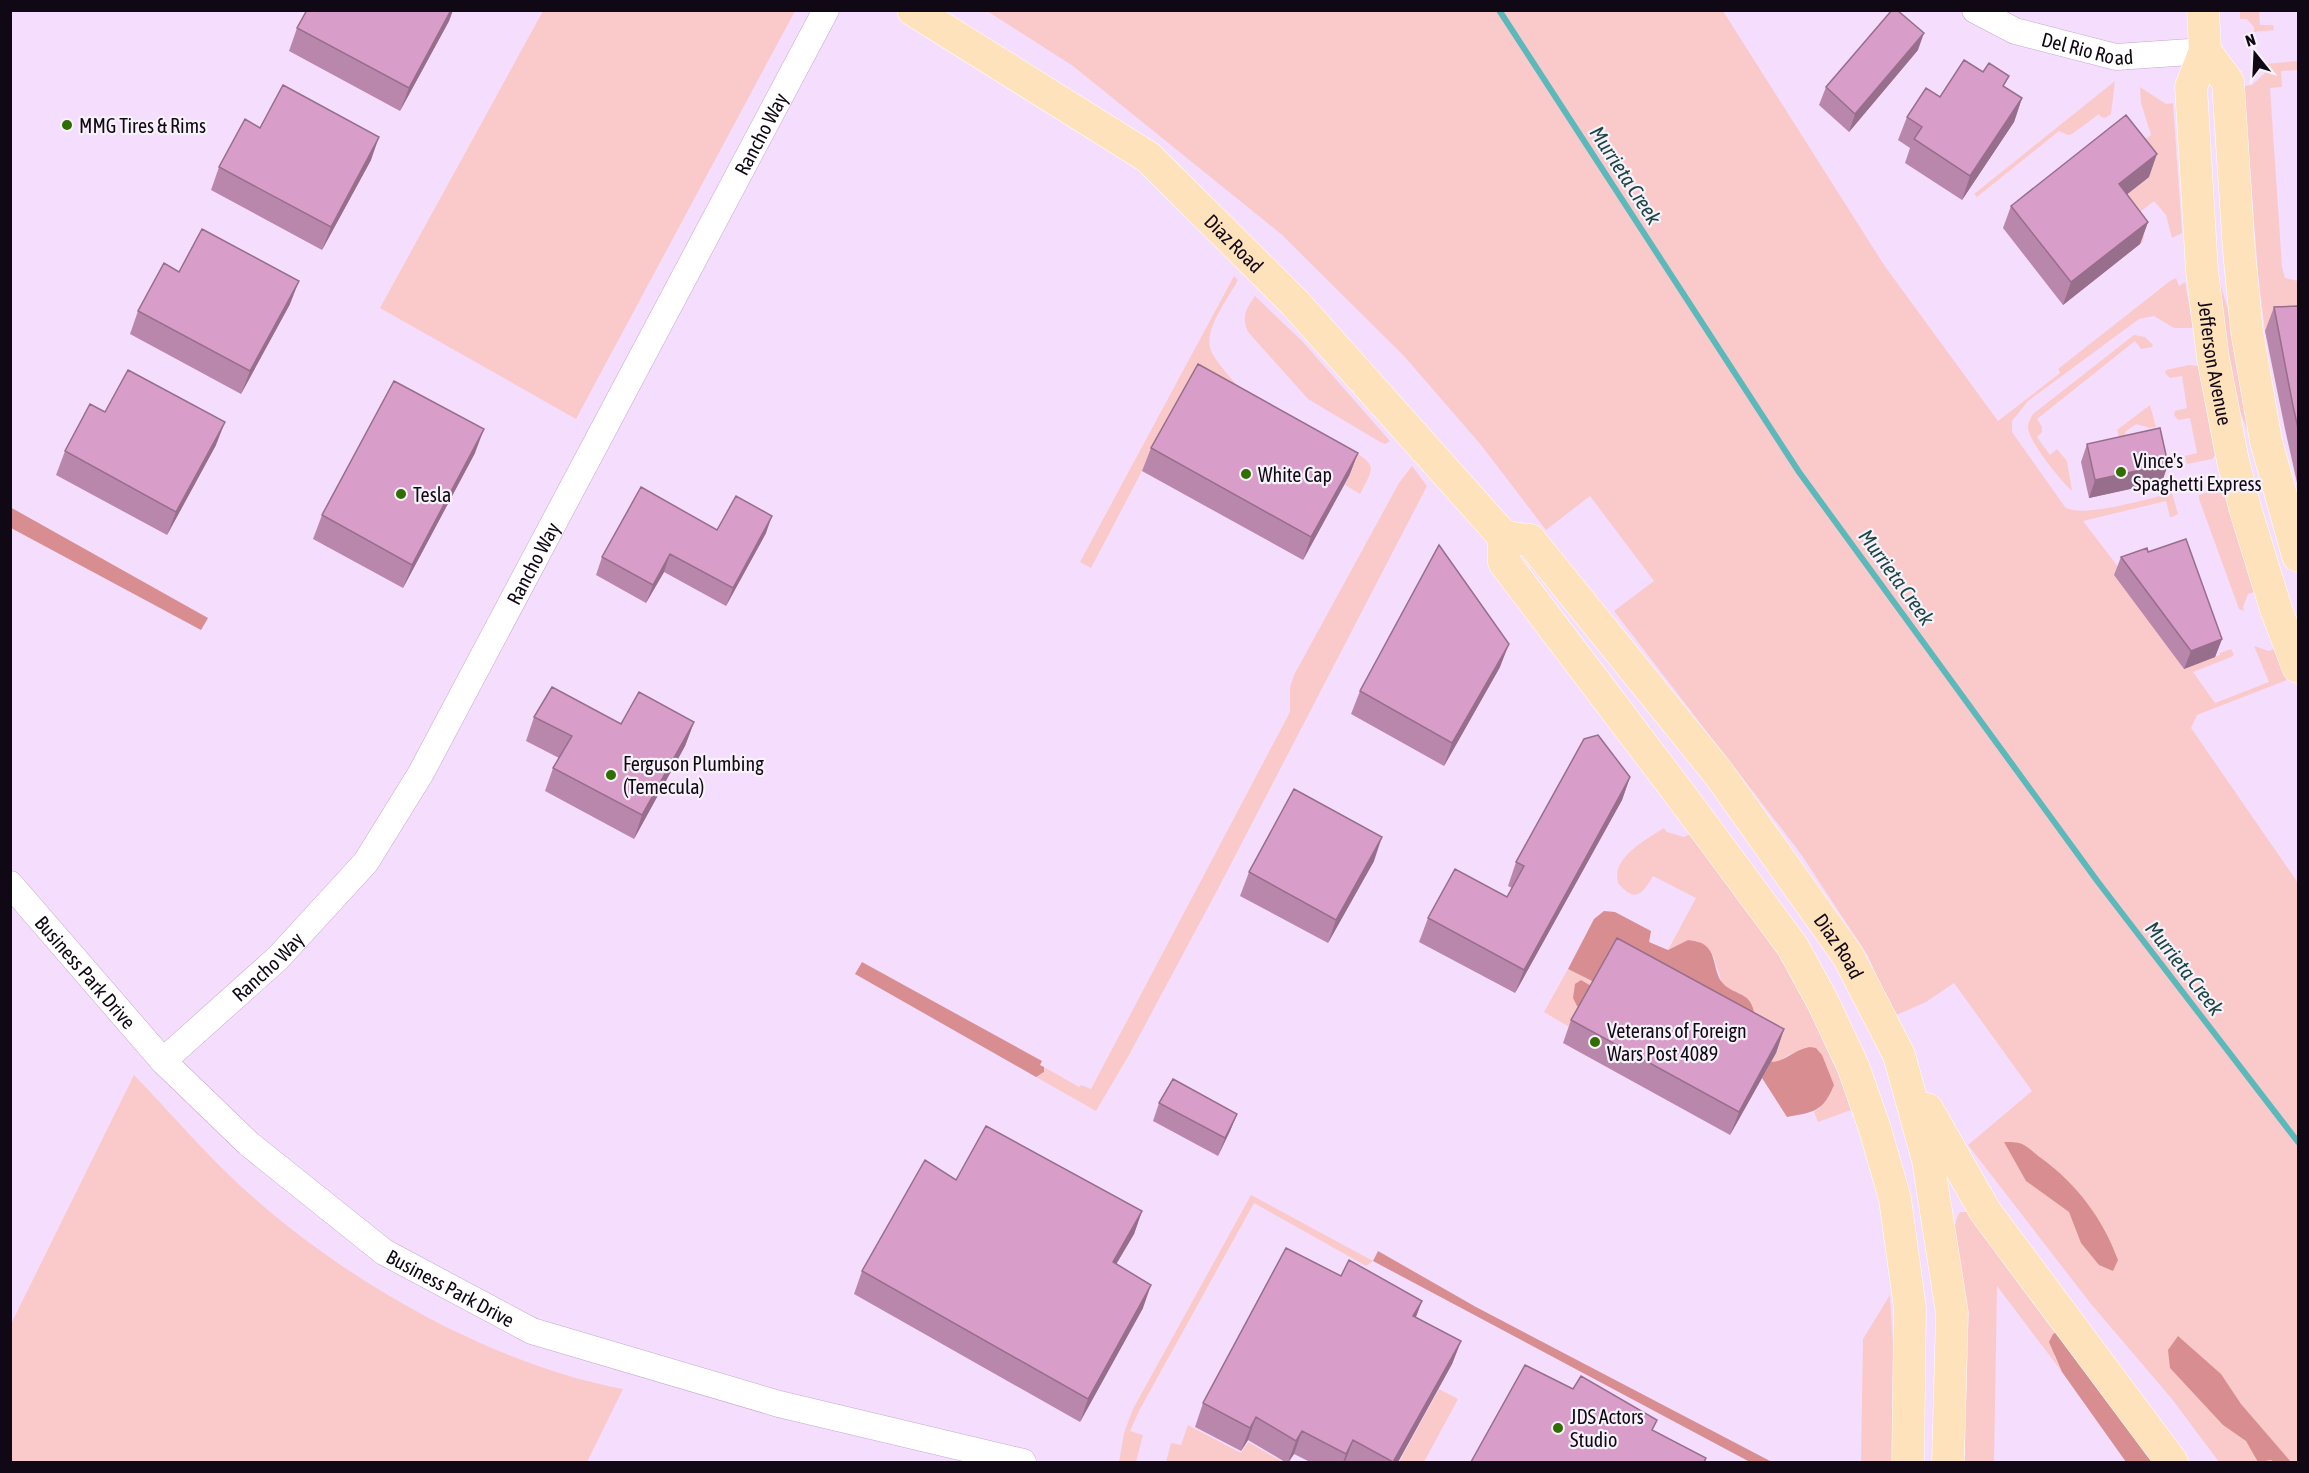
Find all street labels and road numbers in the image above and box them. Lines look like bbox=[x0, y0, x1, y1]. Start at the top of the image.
street label: Del Rio Road bbox=[2039, 27, 2134, 69]
street label: Rancho Way bbox=[729, 89, 792, 179]
street label: Diaz Road bbox=[1200, 209, 1269, 277]
street label: Jefferson Avenue bbox=[2194, 299, 2237, 427]
street label: Rancho Way bbox=[501, 518, 564, 608]
street label: Diaz Road bbox=[1810, 909, 1869, 982]
street label: Business Park Drive bbox=[31, 911, 141, 1033]
street label: Rancho Way bbox=[227, 927, 308, 1005]
street label: Business Park Drive bbox=[383, 1244, 519, 1331]

